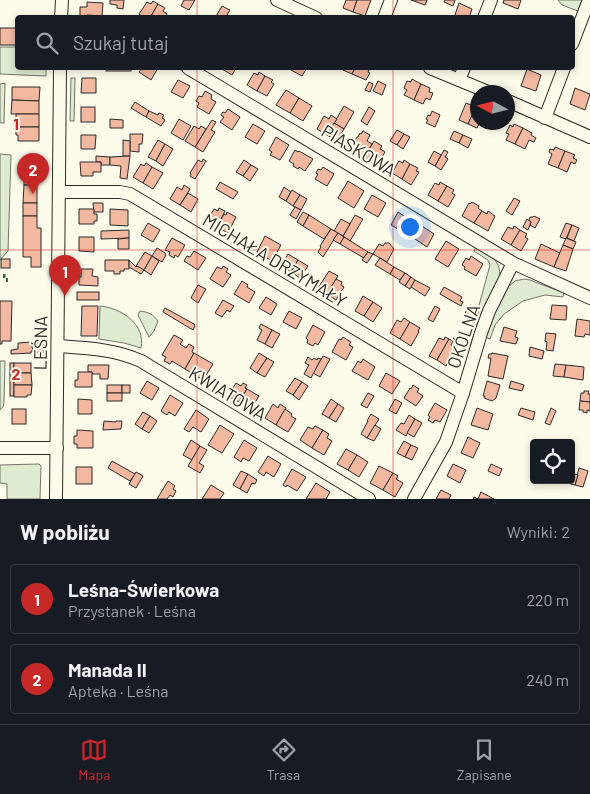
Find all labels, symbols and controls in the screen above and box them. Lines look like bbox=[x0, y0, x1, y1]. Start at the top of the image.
search box bbox=[15, 15, 575, 70]
icon: search bbox=[33, 29, 61, 57]
text: Szukaj tutaj bbox=[73, 31, 169, 54]
north arrow bbox=[470, 85, 515, 130]
text: 1 bbox=[13, 114, 19, 133]
street label: PIASKOWA bbox=[318, 119, 400, 181]
pin: 2 bbox=[17, 153, 49, 194]
street label: MICHAŁA DRZYMAŁY bbox=[199, 208, 351, 312]
your location bbox=[397, 214, 423, 240]
pin: 1 bbox=[49, 255, 81, 296]
street label: OKÓLNA bbox=[442, 301, 484, 371]
street label: LEŚNA bbox=[29, 315, 51, 371]
street label: KWIATOWA bbox=[185, 361, 271, 425]
text: 2 bbox=[12, 364, 21, 383]
map controls bbox=[530, 439, 575, 484]
button: locate bbox=[530, 439, 575, 484]
text: W pobliżu bbox=[20, 519, 110, 544]
text: Wyniki: 2 bbox=[507, 522, 570, 541]
text: Leśna-Świerkowa bbox=[68, 578, 219, 601]
text: 1 bbox=[34, 590, 40, 609]
text: 220 m bbox=[526, 590, 569, 609]
text: Przystanek · Leśna bbox=[68, 601, 196, 620]
text: Manada II bbox=[68, 658, 147, 681]
text: 2 bbox=[33, 670, 41, 689]
text: 240 m bbox=[526, 670, 569, 689]
text: Apteka · Leśna bbox=[68, 681, 168, 700]
tab: Mapa bbox=[78, 736, 110, 783]
tab: Trasa bbox=[267, 736, 300, 783]
tab: Zapisane bbox=[457, 736, 512, 783]

